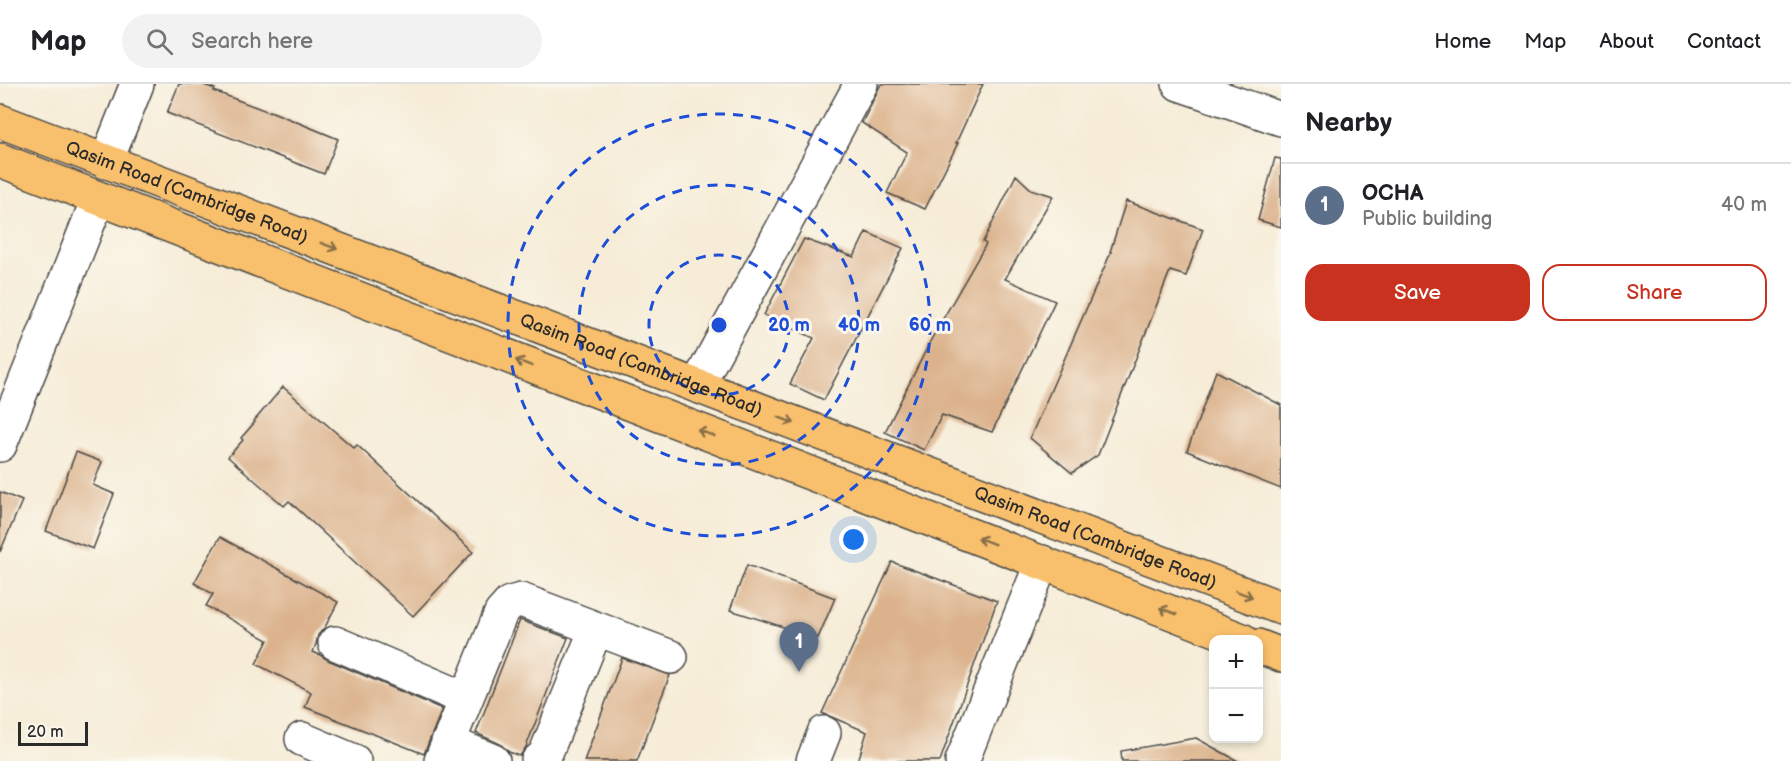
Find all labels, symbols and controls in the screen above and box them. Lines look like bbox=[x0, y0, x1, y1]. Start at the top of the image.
search box bbox=[122, 14, 542, 68]
text: Map bbox=[30, 25, 86, 58]
icon: search bbox=[143, 25, 176, 58]
text: Search here bbox=[191, 28, 313, 55]
text: Home bbox=[1434, 29, 1491, 54]
text: Map bbox=[1524, 29, 1566, 54]
text: About bbox=[1599, 29, 1654, 54]
text: Contact bbox=[1687, 29, 1761, 54]
text: Nearby bbox=[1305, 108, 1392, 139]
street label: Qasim Road (Cambridge Road) bbox=[63, 136, 311, 248]
text: OCHA bbox=[1362, 180, 1423, 207]
text: 1 bbox=[1320, 193, 1329, 217]
text: 40 m bbox=[1721, 193, 1767, 217]
text: Public building bbox=[1362, 207, 1492, 231]
one-way arrow bbox=[319, 242, 338, 253]
button: Save bbox=[1305, 264, 1530, 321]
button: Share bbox=[1542, 264, 1767, 321]
street label: Qasim Road (Cambridge Road) bbox=[517, 309, 765, 420]
centre of rings bbox=[709, 315, 729, 335]
text: 20 m bbox=[768, 315, 810, 336]
text: 40 m bbox=[838, 315, 880, 336]
text: 60 m bbox=[909, 315, 951, 336]
one-way arrow bbox=[515, 357, 533, 368]
one-way arrow bbox=[777, 416, 795, 427]
one-way arrow bbox=[697, 427, 715, 438]
street label: Qasim Road (Cambridge Road) bbox=[971, 482, 1220, 593]
your location bbox=[839, 525, 868, 554]
one-way arrow bbox=[977, 535, 995, 546]
one-way arrow bbox=[1234, 589, 1252, 600]
one-way arrow bbox=[1159, 605, 1177, 616]
pin: 1 bbox=[780, 622, 818, 672]
map controls bbox=[1209, 635, 1263, 743]
button: + bbox=[1209, 635, 1263, 689]
button: − bbox=[1209, 689, 1263, 743]
scale bar bbox=[18, 719, 88, 746]
text: 20 m bbox=[27, 723, 63, 742]

